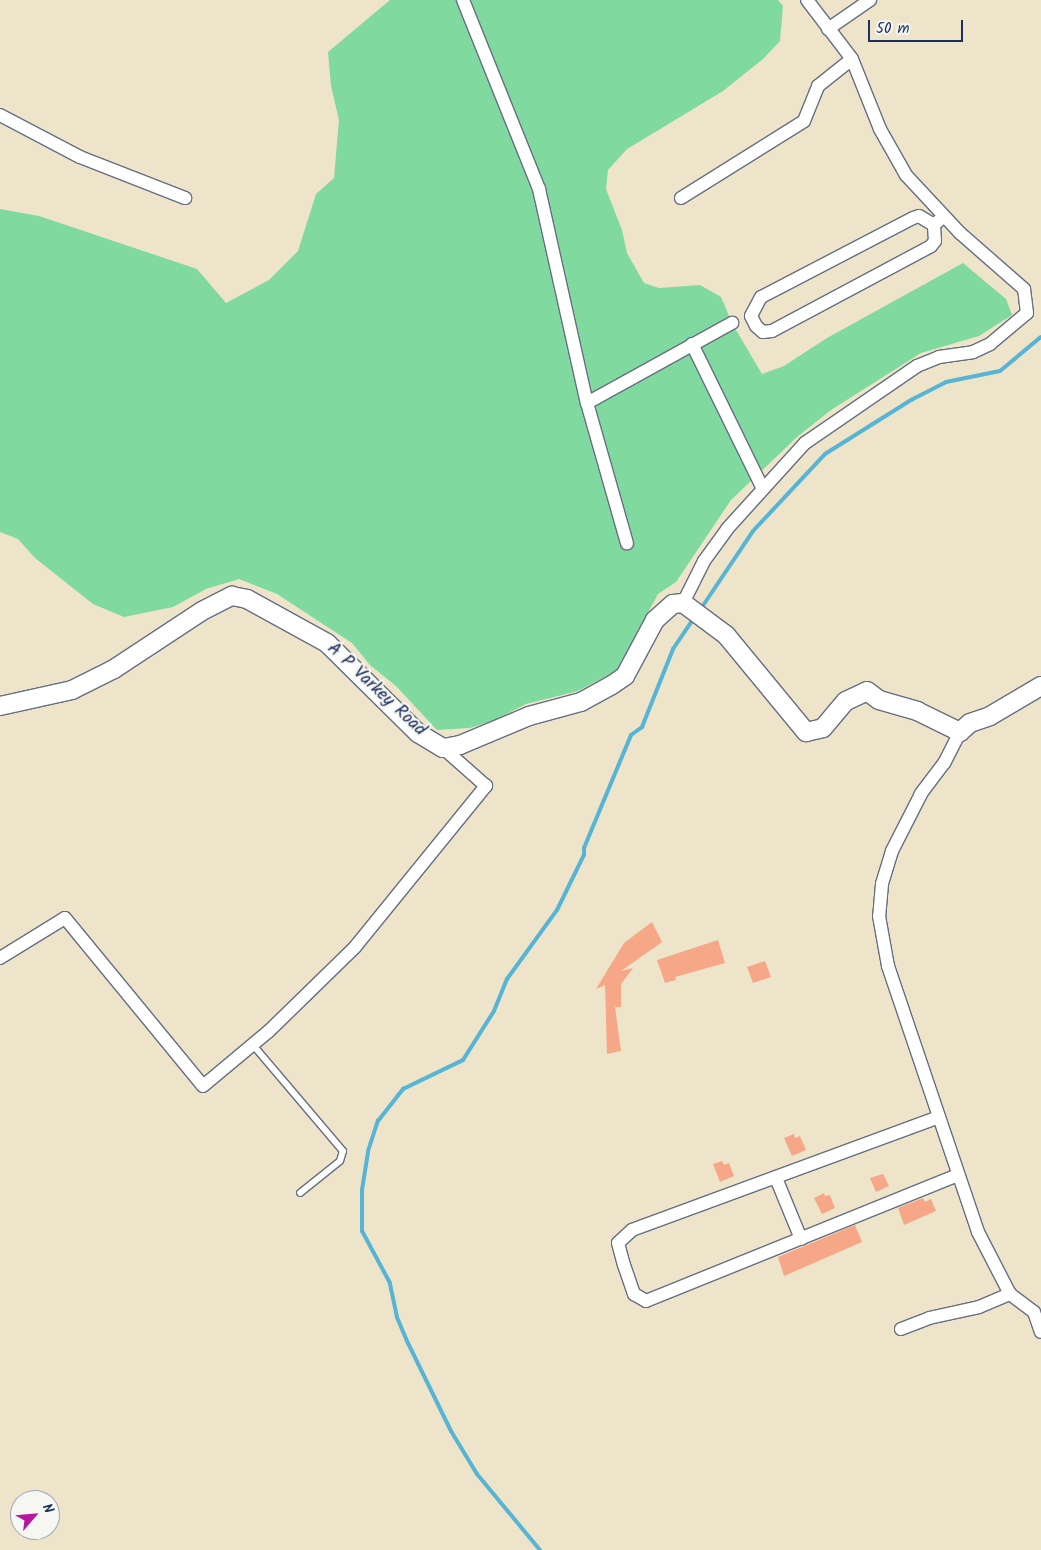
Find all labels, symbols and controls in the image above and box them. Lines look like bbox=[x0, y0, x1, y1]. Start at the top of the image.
scale bar bbox=[871, 10, 966, 42]
text: 50 m bbox=[876, 17, 910, 41]
street label: A P Varkey Road bbox=[322, 639, 430, 741]
north arrow bbox=[10, 1490, 60, 1540]
text: N bbox=[36, 1500, 59, 1518]

